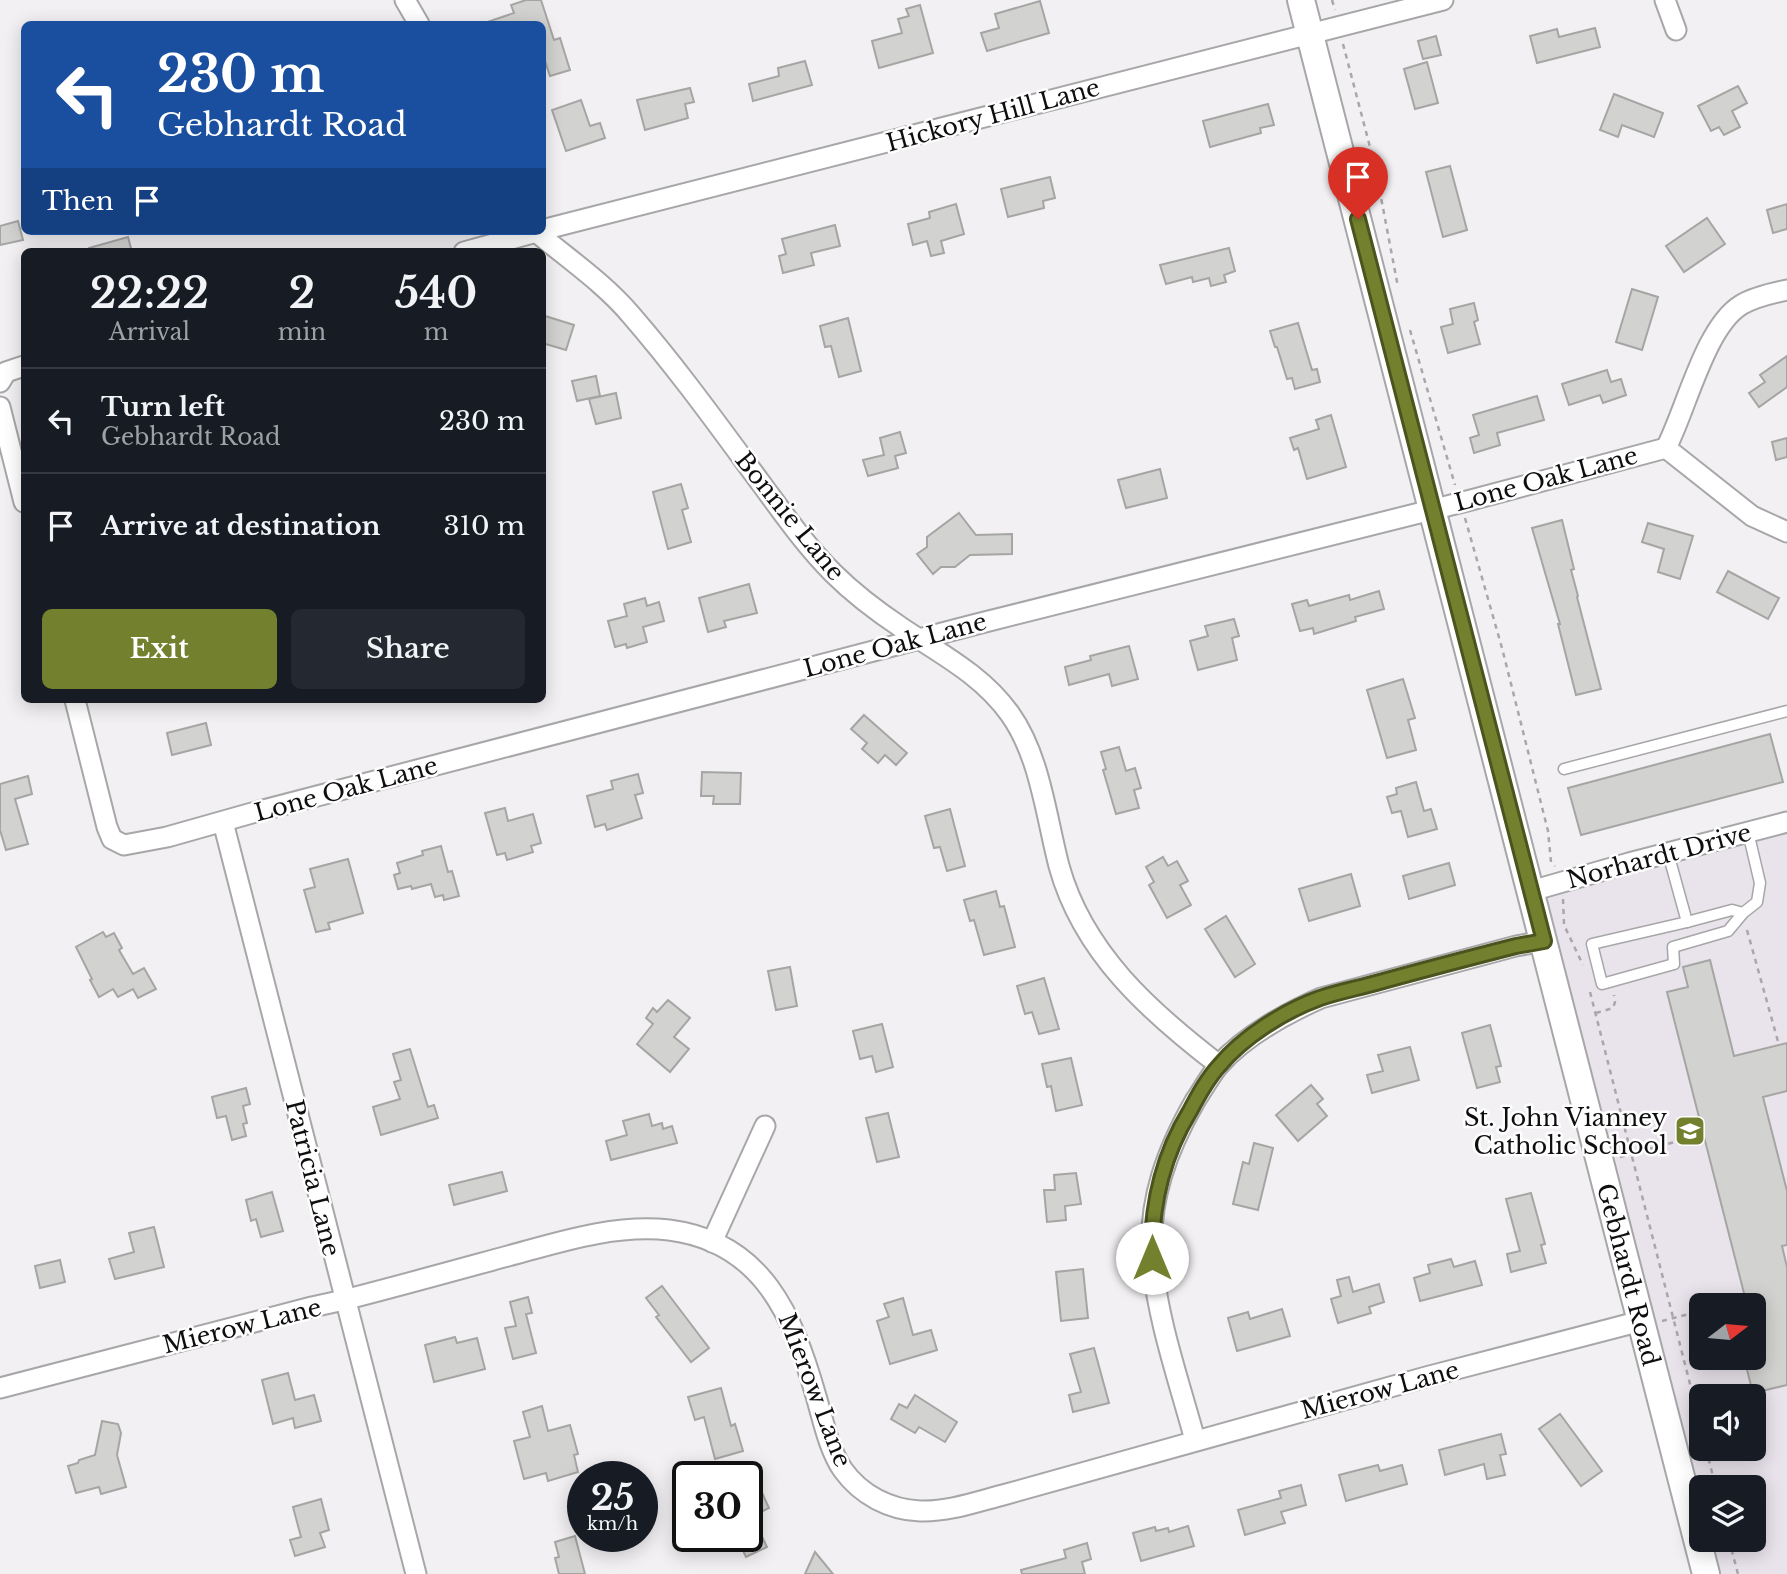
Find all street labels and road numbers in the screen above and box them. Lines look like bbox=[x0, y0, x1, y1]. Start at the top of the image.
street label: Hickory Hill Lane bbox=[883, 73, 1103, 157]
street label: Lone Oak Lane bbox=[1451, 441, 1641, 517]
street label: Bonnie Lane bbox=[729, 446, 851, 586]
street label: Lone Oak Lane bbox=[800, 607, 990, 683]
street label: Lone Oak Lane bbox=[251, 751, 441, 827]
street label: Norhardt Drive bbox=[1564, 817, 1754, 895]
street label: Patricia Lane bbox=[280, 1097, 346, 1259]
street label: Gebhardt Road bbox=[1592, 1180, 1666, 1369]
street label: Mierow Lane bbox=[160, 1292, 324, 1360]
street label: Mierow Lane bbox=[772, 1309, 858, 1471]
street label: Mierow Lane bbox=[1298, 1355, 1462, 1425]

